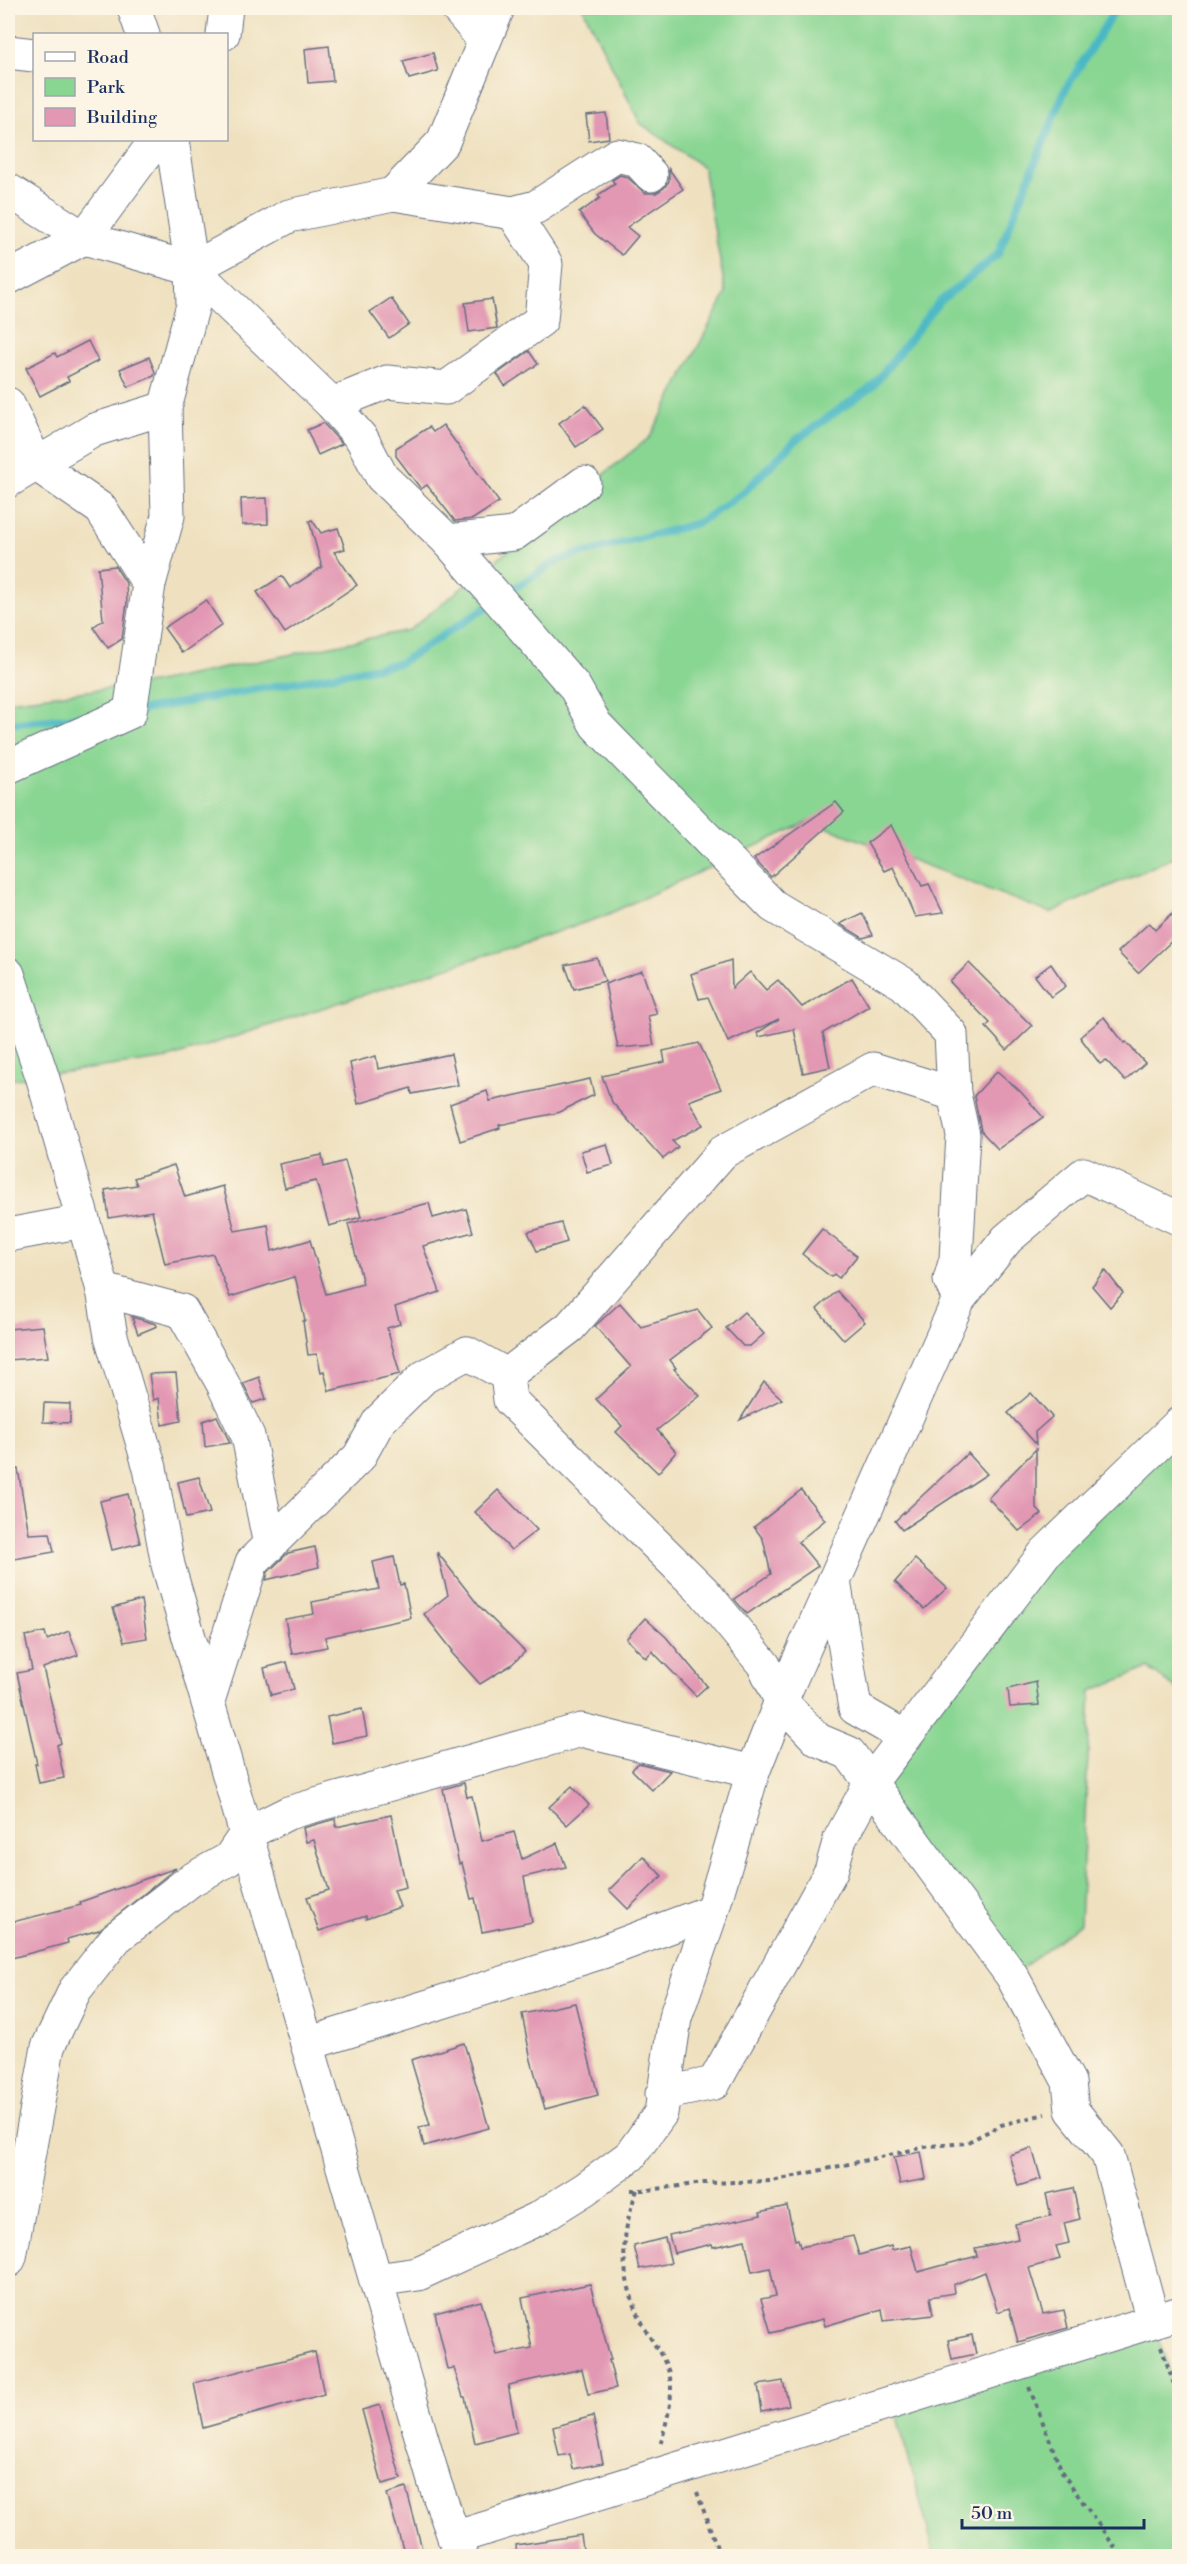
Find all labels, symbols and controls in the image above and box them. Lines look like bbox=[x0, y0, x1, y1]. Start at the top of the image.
legend bbox=[33, 33, 228, 141]
text: Road bbox=[87, 46, 130, 69]
text: Park bbox=[87, 76, 126, 99]
text: Building bbox=[86, 106, 158, 129]
scale bar bbox=[962, 2492, 1144, 2530]
text: 50 m bbox=[971, 2502, 1013, 2525]

